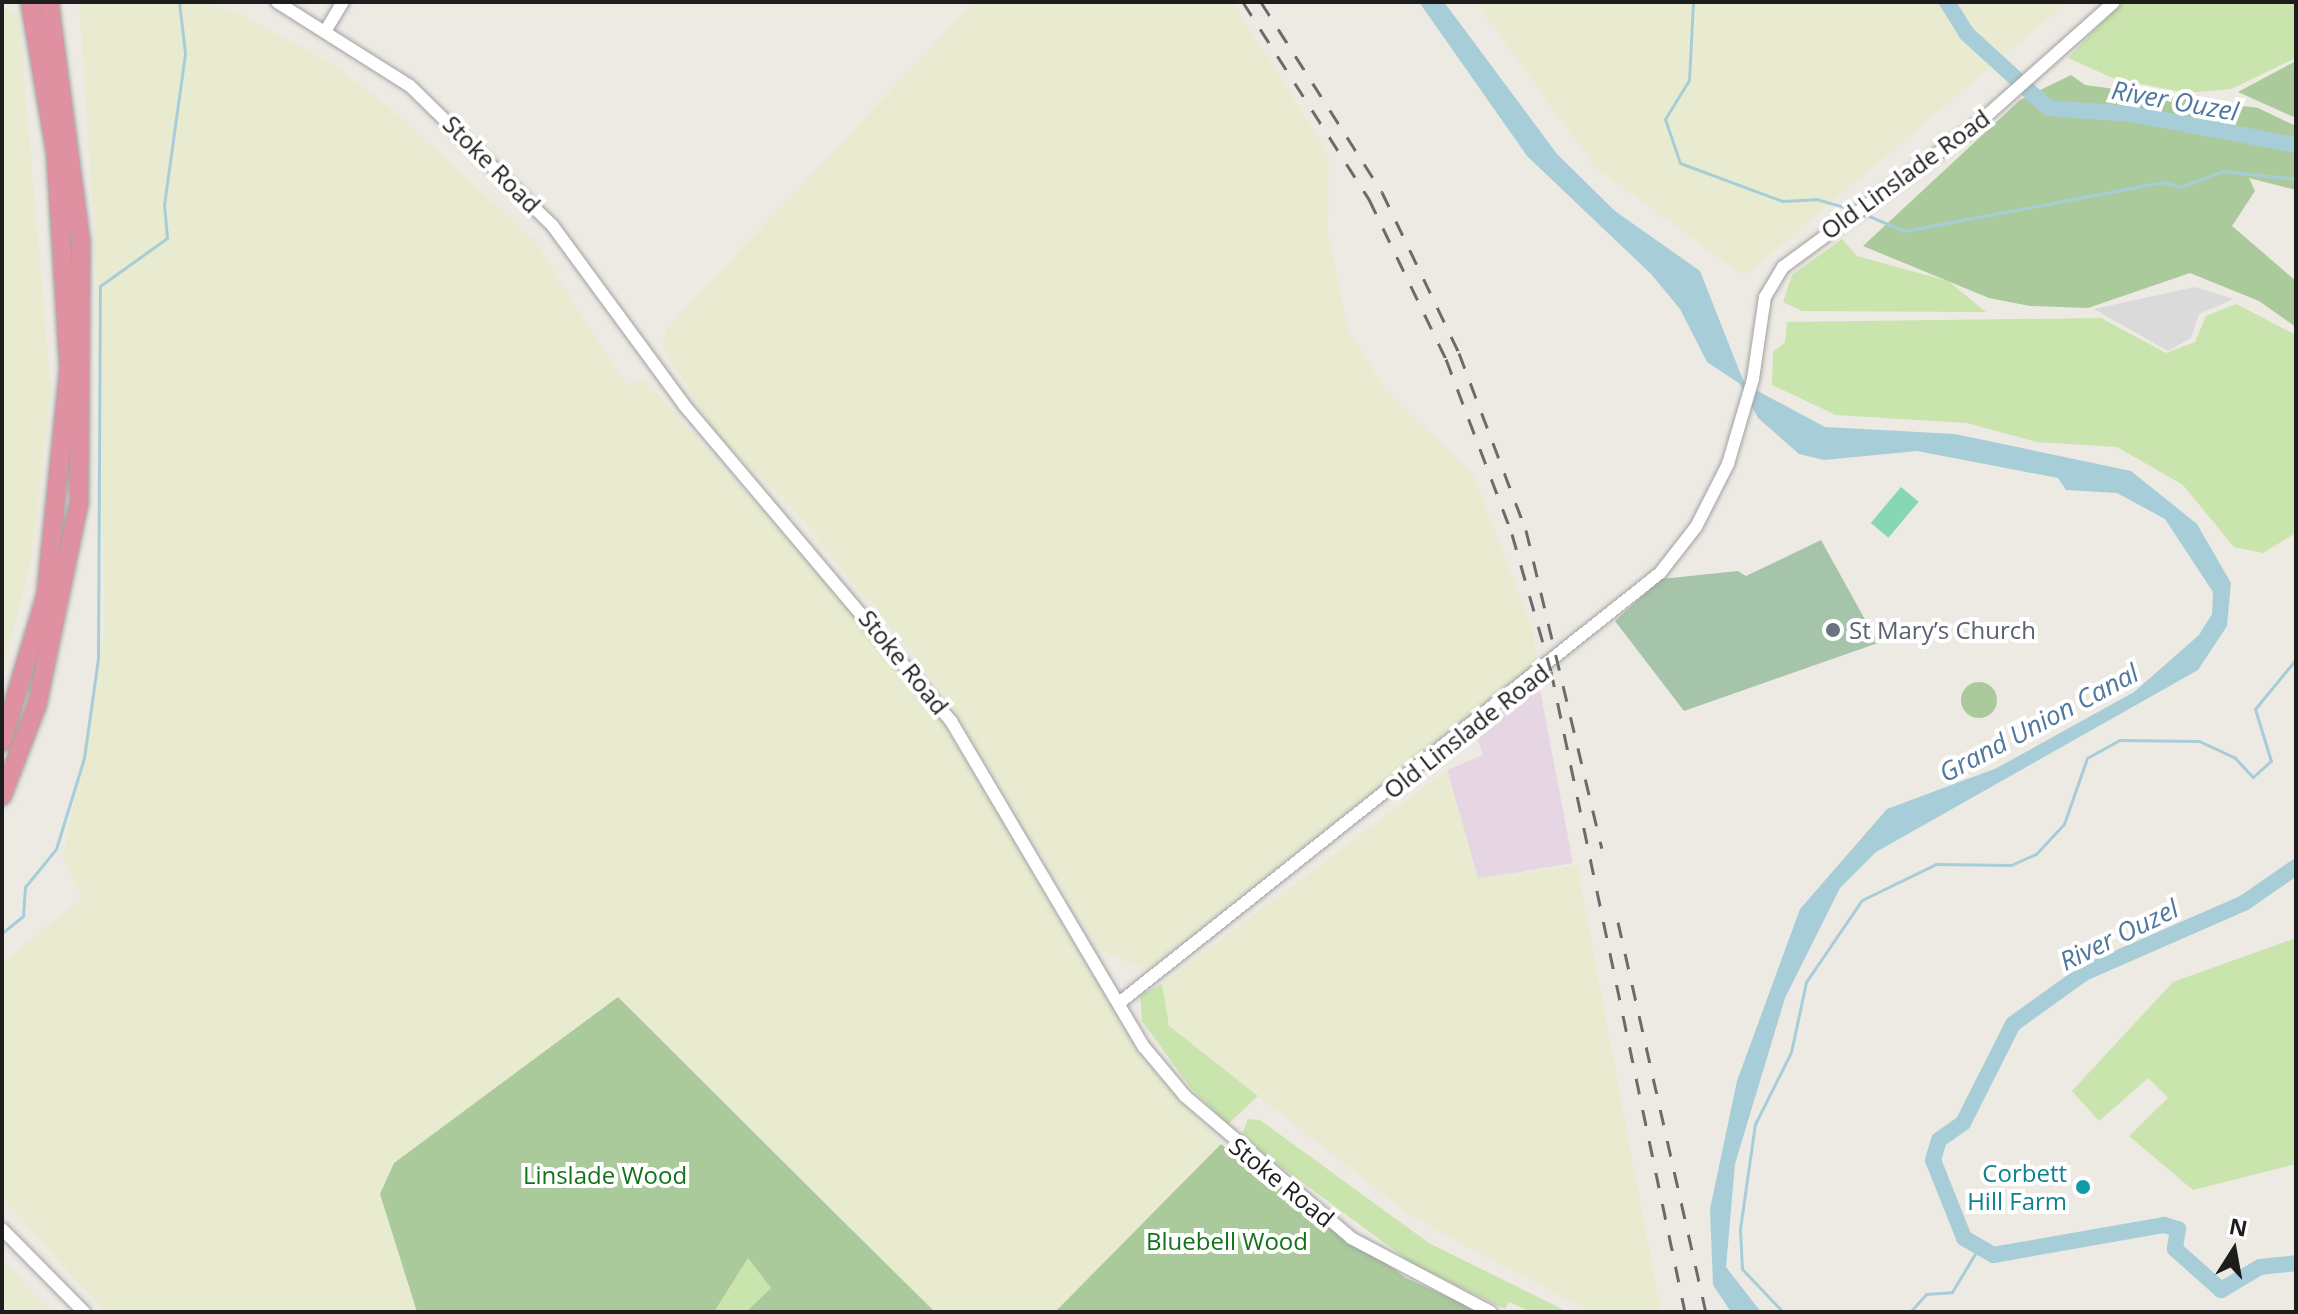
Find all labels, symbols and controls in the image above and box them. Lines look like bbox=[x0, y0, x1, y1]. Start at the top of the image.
water label: River Ouzel bbox=[2109, 75, 2241, 127]
street label: Old Linslade Road bbox=[1815, 103, 1995, 245]
street label: Stoke Road bbox=[437, 109, 547, 219]
street label: Stoke Road bbox=[853, 604, 955, 720]
place label: St Mary’s Church bbox=[1849, 616, 2036, 644]
marker: St Mary’s Church bbox=[1824, 621, 1842, 639]
water label: Grand Union Canal bbox=[1934, 657, 2144, 789]
street label: Old Linslade Road bbox=[1378, 658, 1554, 804]
water label: River Ouzel bbox=[2055, 893, 2183, 977]
street label: Stoke Road bbox=[1224, 1131, 1340, 1233]
place label: Corbett Hill Farm bbox=[1967, 1159, 2067, 1215]
park label: Linslade Wood bbox=[523, 1161, 687, 1189]
marker: Corbett Hill Farm bbox=[2074, 1178, 2092, 1196]
north arrow bbox=[2194, 1210, 2274, 1290]
text: N bbox=[2227, 1210, 2250, 1243]
park label: Bluebell Wood bbox=[1146, 1227, 1308, 1255]

